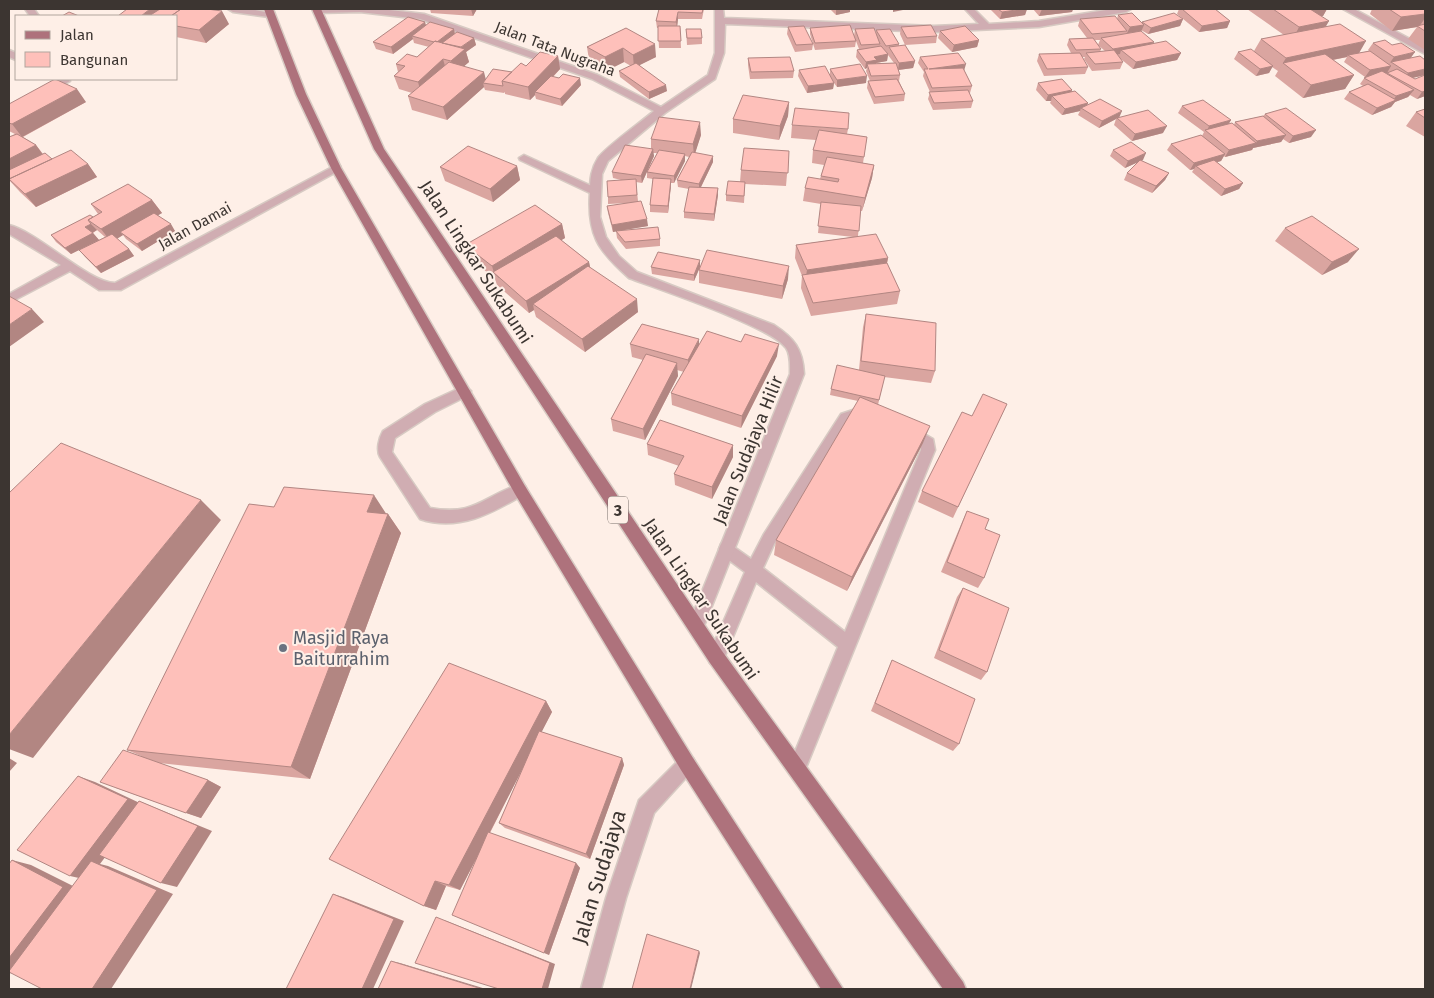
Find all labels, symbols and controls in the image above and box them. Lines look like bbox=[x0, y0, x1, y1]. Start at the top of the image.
legend bbox=[15, 15, 178, 80]
street label: Jalan Tata Nugraha bbox=[492, 18, 618, 80]
text: Jalan bbox=[60, 26, 94, 44]
text: Bangunan bbox=[60, 51, 128, 69]
street label: Jalan Lingkar Sukabumi bbox=[415, 176, 537, 348]
street label: Jalan Damai bbox=[155, 199, 235, 253]
street label: Jalan Sudajaya Hilir bbox=[708, 372, 788, 528]
road number: 3 bbox=[608, 496, 628, 524]
street label: Jalan Lingkar Sukabumi bbox=[639, 514, 763, 684]
place label: Masjid Raya Baiturrahim bbox=[293, 627, 390, 670]
marker: Masjid Raya Baiturrahim bbox=[277, 642, 289, 654]
street label: Jalan Sudajaya bbox=[566, 807, 632, 947]

